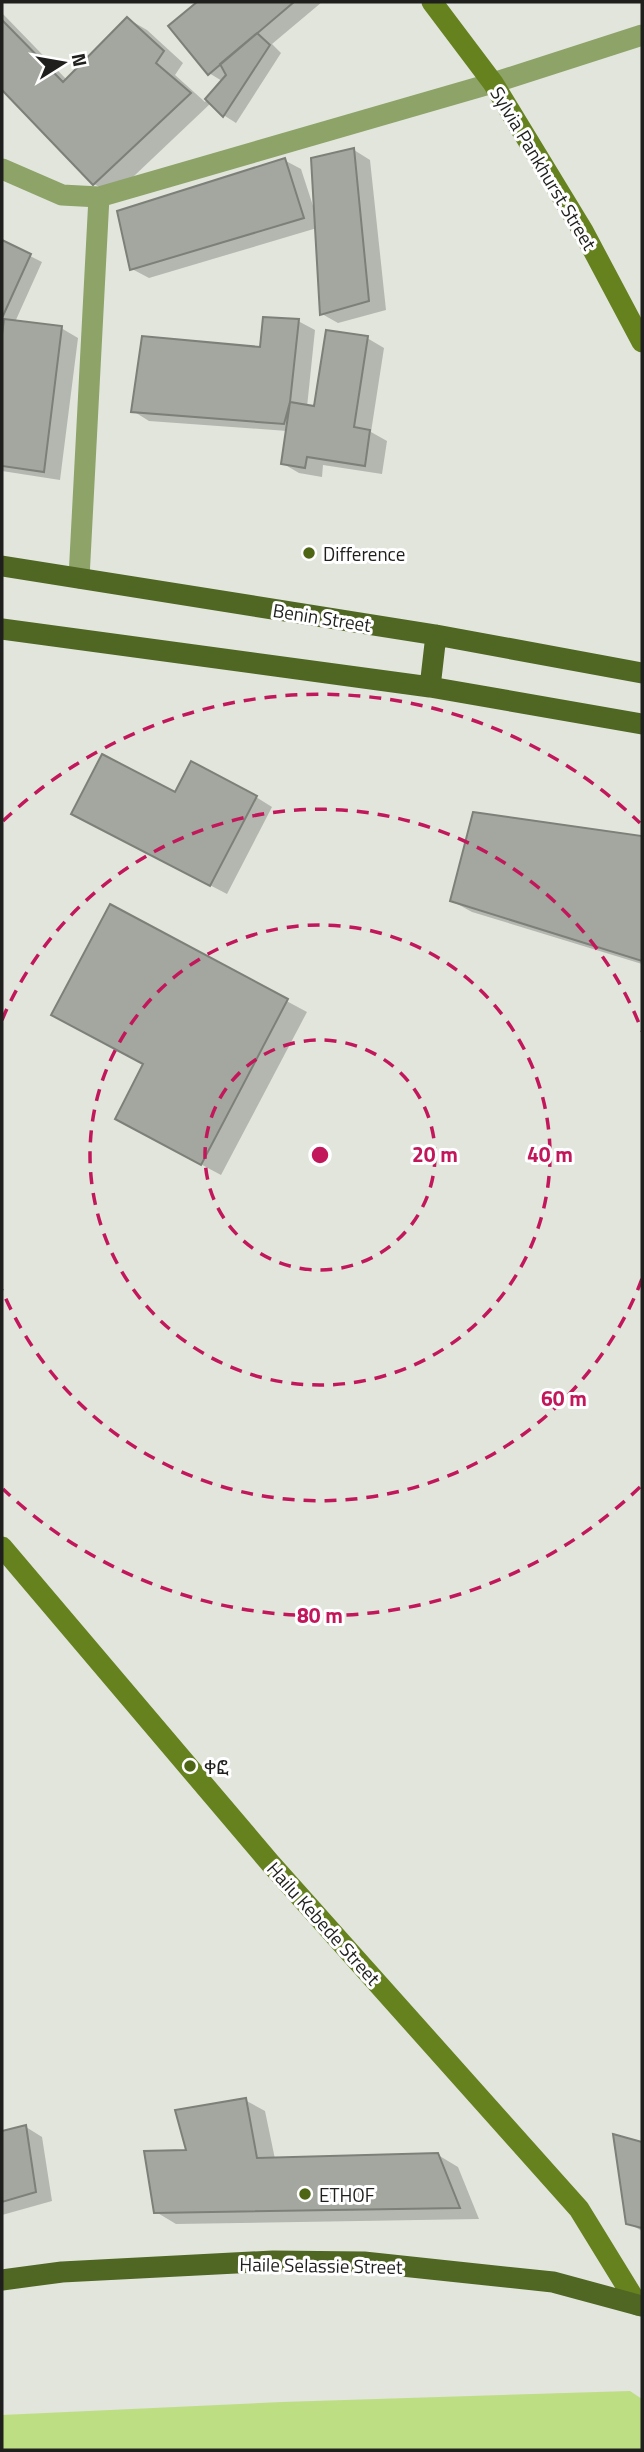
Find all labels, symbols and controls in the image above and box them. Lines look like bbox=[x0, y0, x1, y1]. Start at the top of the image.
north arrow bbox=[28, 28, 98, 98]
text: N bbox=[65, 50, 96, 69]
street label: Sylvia Pankhurst Street bbox=[484, 81, 605, 256]
place label: Difference bbox=[323, 539, 405, 568]
marker: Difference bbox=[301, 545, 317, 561]
street label: Benin Street bbox=[271, 595, 373, 639]
text: 20 m bbox=[412, 1138, 458, 1170]
text: 40 m bbox=[527, 1138, 573, 1170]
centre of rings bbox=[308, 1143, 332, 1167]
text: 60 m bbox=[541, 1382, 587, 1414]
text: 80 m bbox=[297, 1599, 343, 1631]
place label: ቀፎ bbox=[204, 1752, 229, 1781]
marker: ቀፎ bbox=[182, 1758, 198, 1774]
street label: Hailu Kebede Street bbox=[260, 1855, 388, 1992]
place label: ETHOF bbox=[319, 2180, 375, 2209]
marker: ETHOF bbox=[297, 2186, 313, 2202]
street label: Haile Selassie Street bbox=[239, 2249, 403, 2281]

